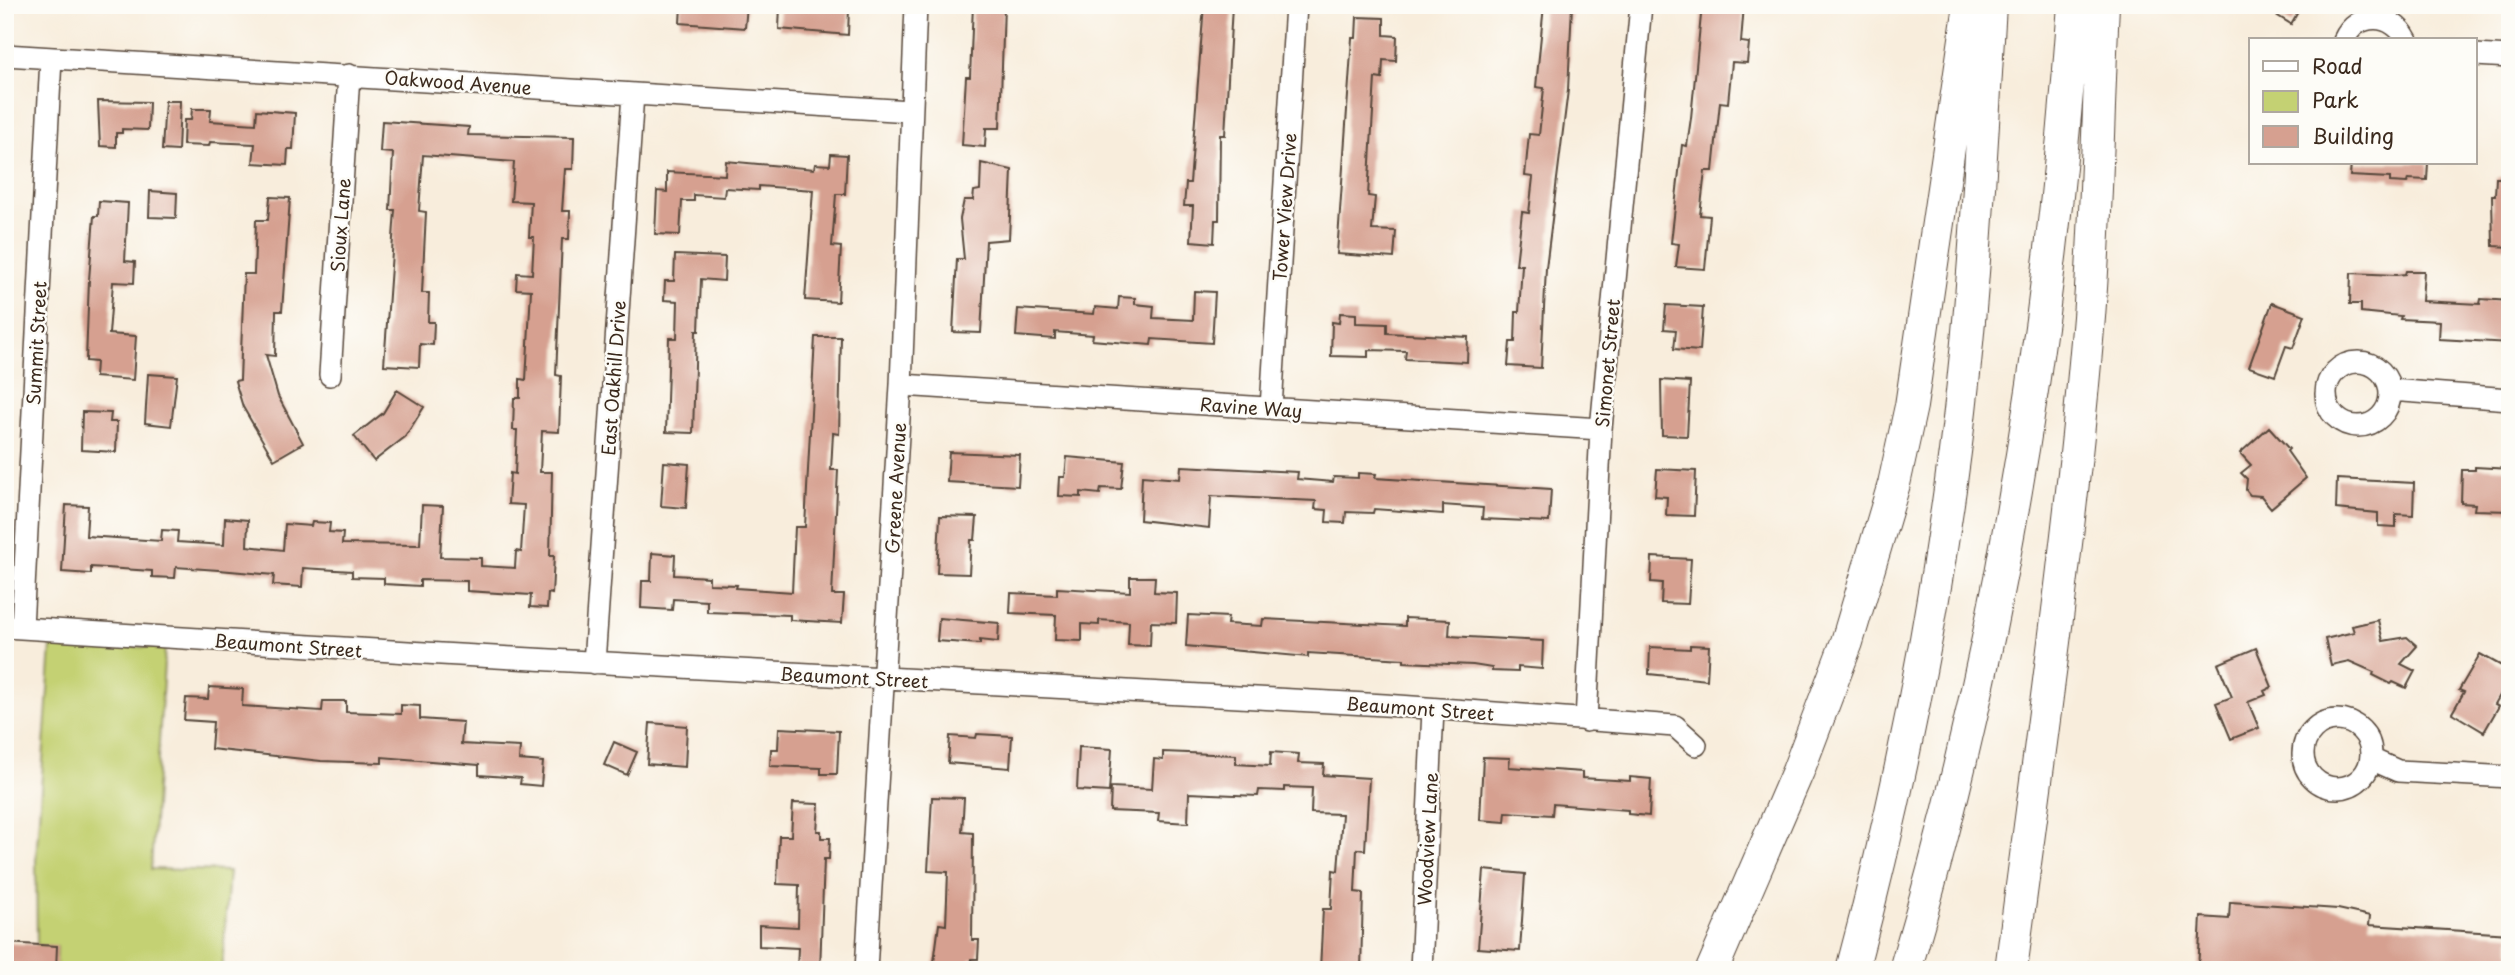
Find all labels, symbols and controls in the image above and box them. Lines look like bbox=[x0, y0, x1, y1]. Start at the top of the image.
legend bbox=[2249, 38, 2476, 164]
text: Road bbox=[2312, 49, 2363, 81]
street label: Oakwood Avenue bbox=[384, 63, 533, 101]
text: Park bbox=[2312, 83, 2359, 115]
text: Building bbox=[2312, 119, 2394, 151]
street label: Tower View Drive bbox=[1265, 132, 1303, 282]
street label: Sioux Lane bbox=[323, 177, 357, 273]
street label: Summit Street bbox=[19, 280, 53, 406]
street label: Simonet Street bbox=[1588, 298, 1626, 428]
street label: East Oakhill Drive bbox=[594, 299, 632, 457]
street label: Ravine Way bbox=[1199, 390, 1303, 424]
street label: Greene Avenue bbox=[878, 422, 912, 554]
street label: Beaumont Street bbox=[213, 626, 363, 664]
street label: Beaumont Street bbox=[779, 660, 929, 694]
street label: Beaumont Street bbox=[1345, 689, 1495, 727]
street label: Woodview Lane bbox=[1410, 772, 1444, 906]

